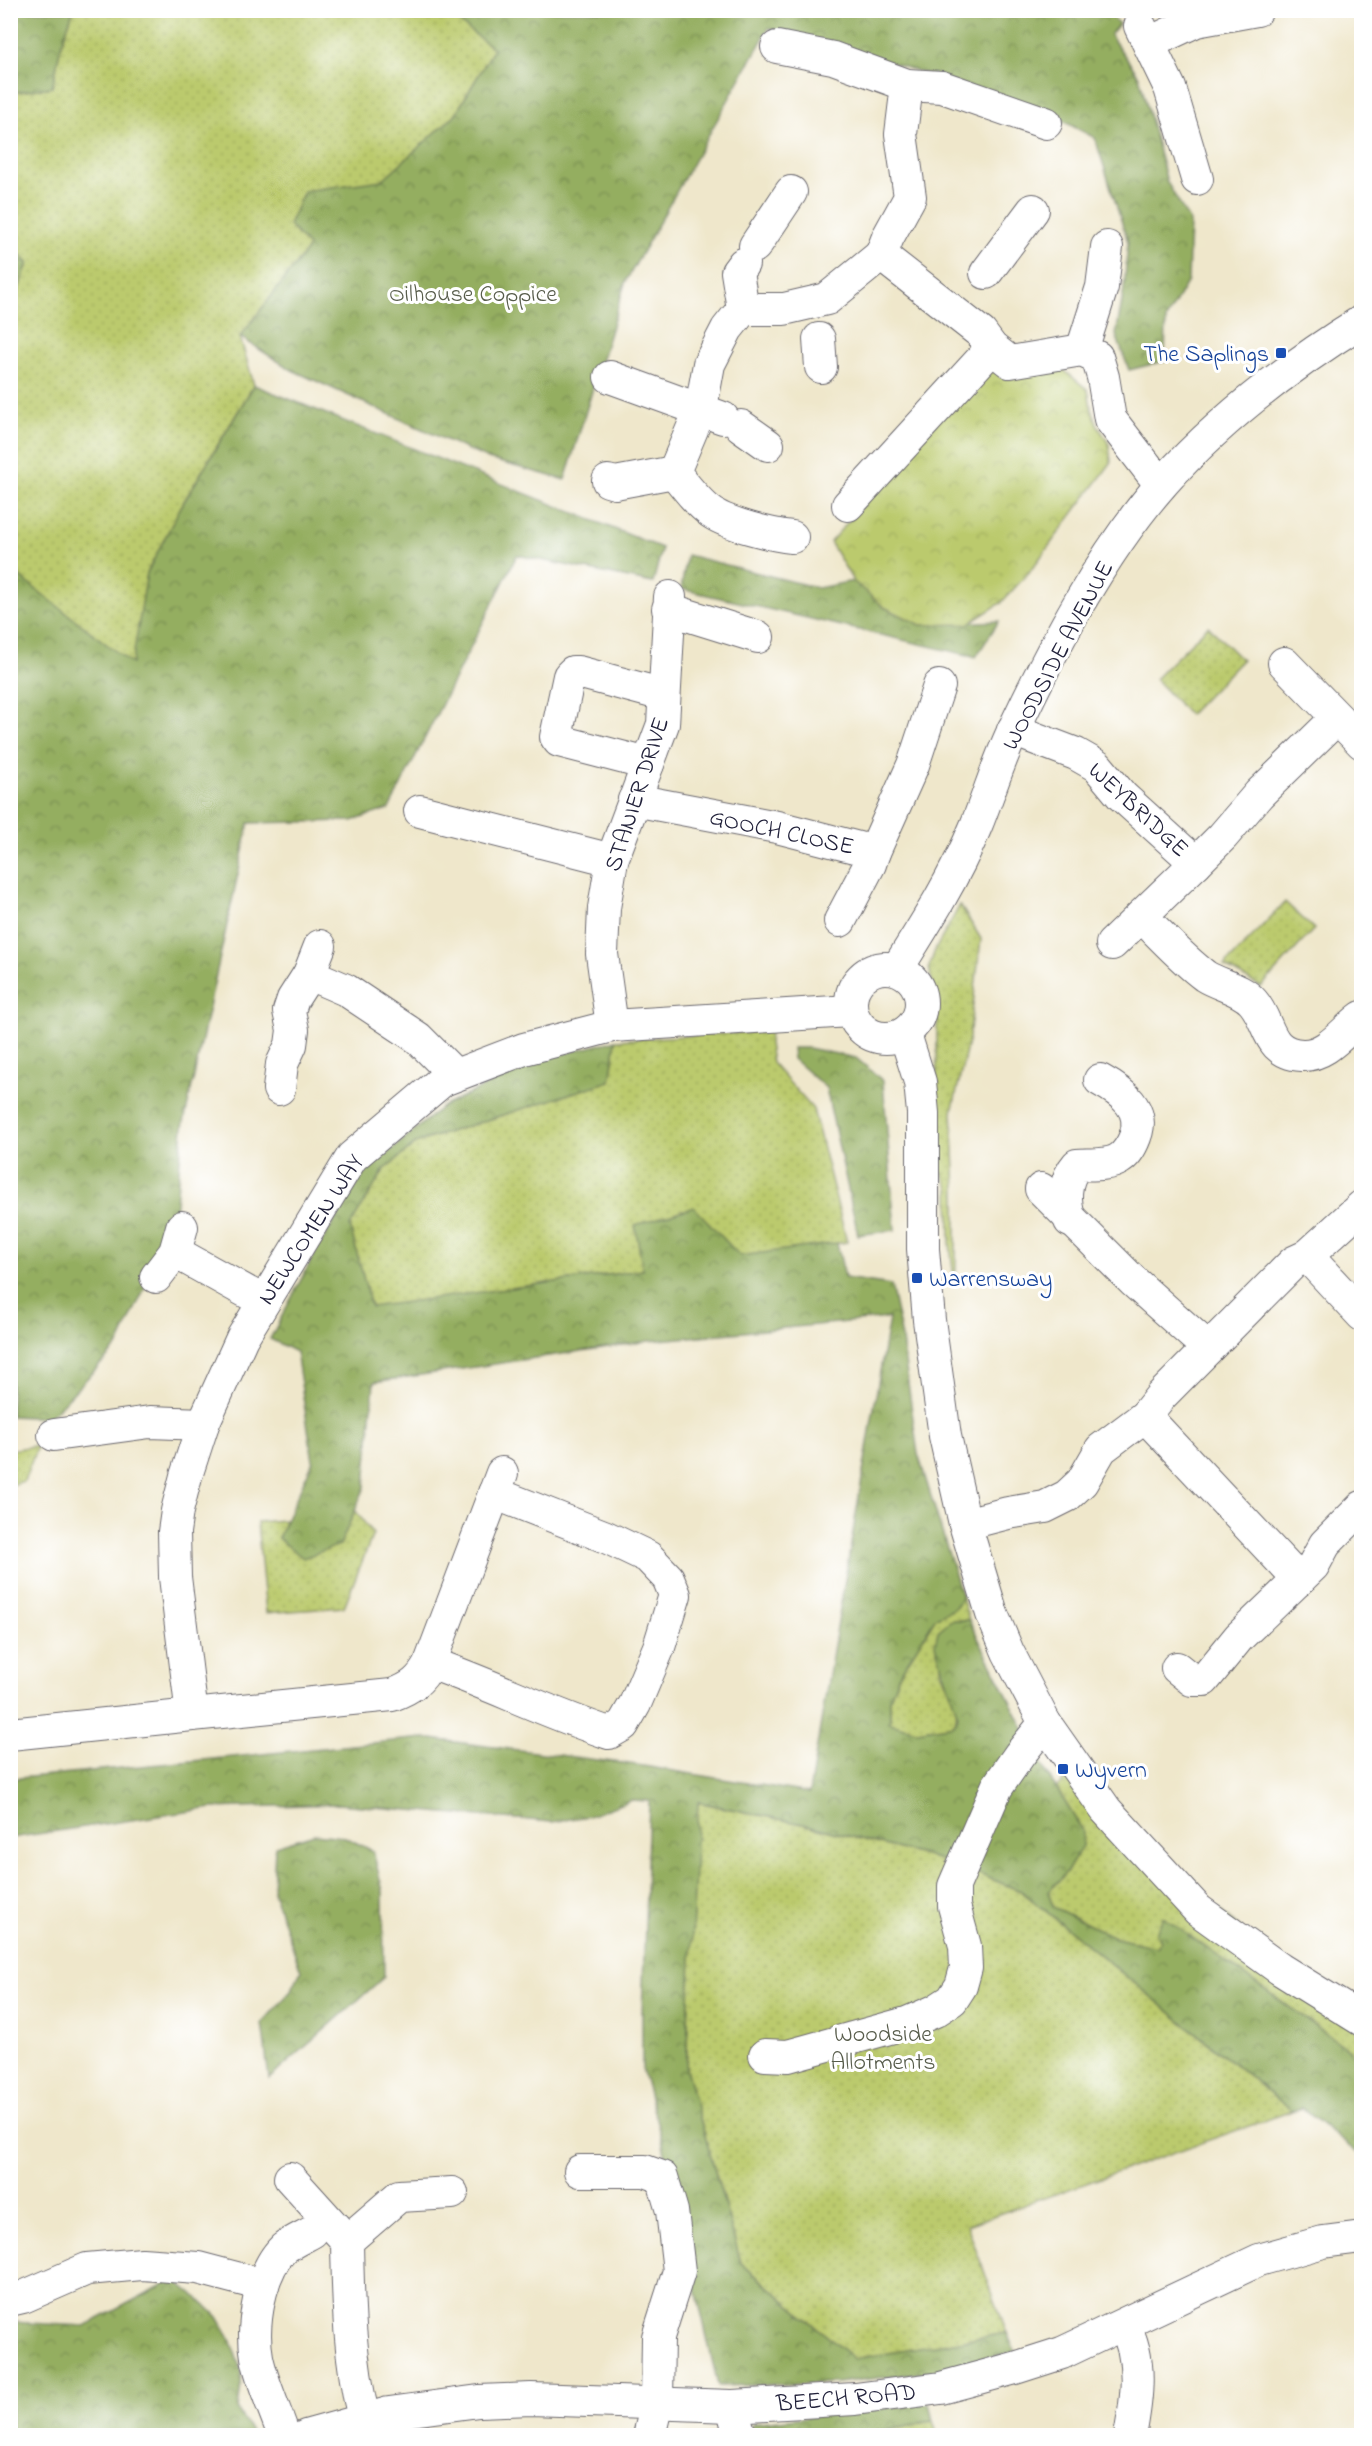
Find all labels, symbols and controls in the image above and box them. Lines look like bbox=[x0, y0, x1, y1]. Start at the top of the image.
park label: Oilhouse Coppice bbox=[389, 278, 557, 313]
place label: The Saplings bbox=[1143, 338, 1269, 373]
marker: The Saplings bbox=[1274, 346, 1288, 360]
street label: WOODSIDE AVENUE bbox=[994, 555, 1124, 757]
street label: STANIER DRIVE bbox=[597, 713, 680, 877]
street label: WEYBRIDGE bbox=[1079, 755, 1195, 867]
street label: GOOCH CLOSE bbox=[706, 801, 857, 866]
street label: NEWCOMEN WAY bbox=[250, 1148, 374, 1313]
place label: Warrensway bbox=[929, 1263, 1052, 1299]
marker: Warrensway bbox=[910, 1271, 924, 1285]
place label: Wyvern bbox=[1075, 1754, 1147, 1790]
marker: Wyvern bbox=[1056, 1762, 1070, 1776]
park label: Woodside Allotments bbox=[831, 2018, 935, 2081]
street label: BEECH ROAD bbox=[774, 2376, 918, 2423]

